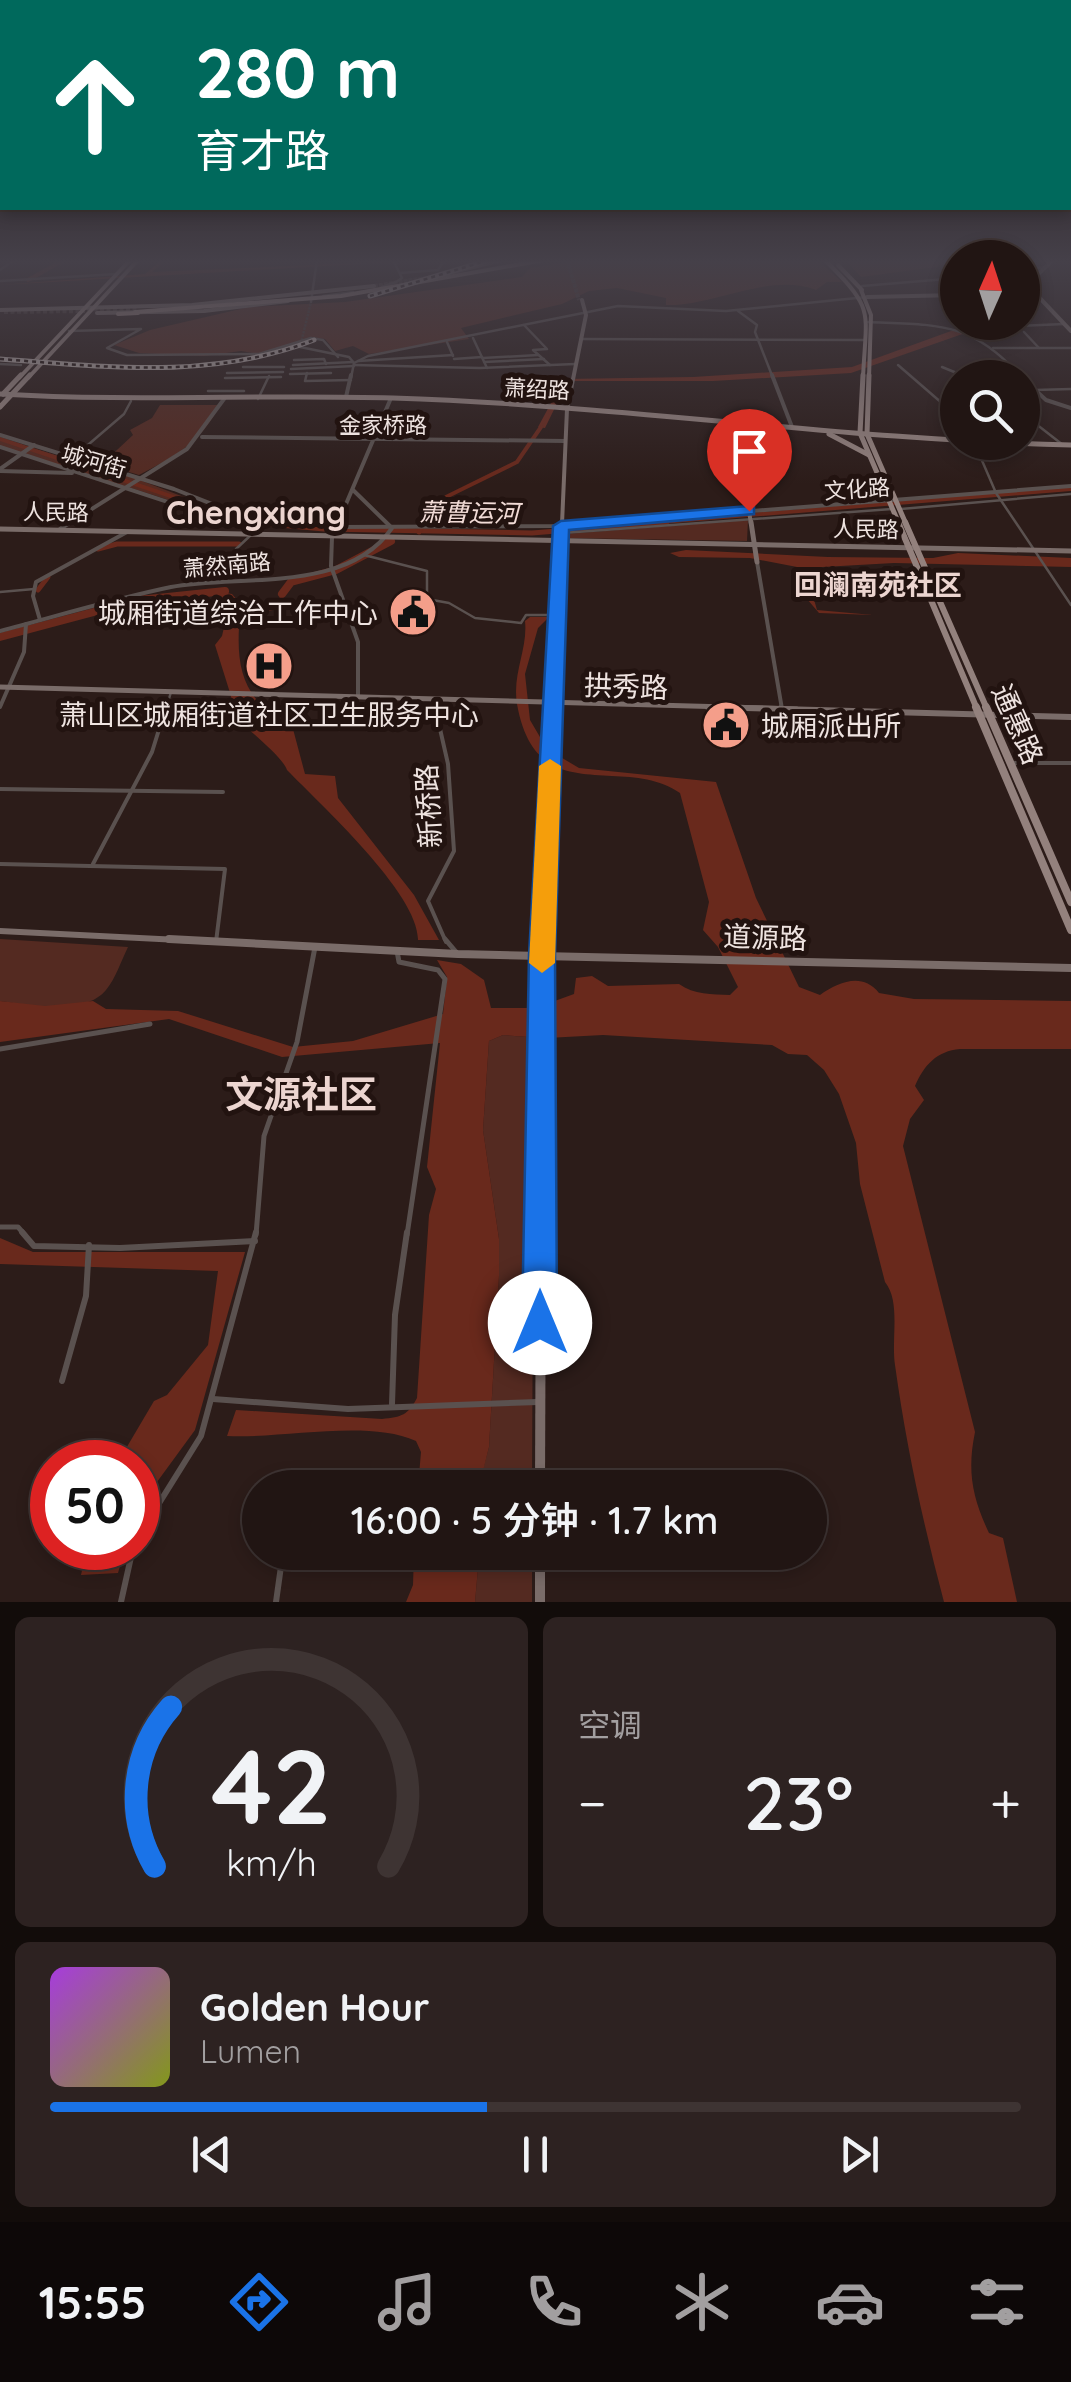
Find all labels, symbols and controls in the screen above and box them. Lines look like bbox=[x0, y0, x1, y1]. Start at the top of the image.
text: 280 m bbox=[195, 28, 400, 116]
icon: ahead bbox=[30, 40, 160, 170]
text: 育才路 bbox=[195, 122, 330, 178]
north arrow bbox=[940, 240, 1040, 340]
map controls bbox=[940, 240, 1040, 460]
button: search bbox=[940, 360, 1040, 460]
street label: 萧绍路 bbox=[503, 373, 571, 405]
pin bbox=[707, 409, 792, 512]
street label: 金家桥路 bbox=[339, 411, 427, 439]
icon: arrive bbox=[722, 424, 777, 479]
street label: 城河街 bbox=[58, 438, 130, 484]
street label: 文化路 bbox=[823, 473, 891, 505]
district label: Chengxiang bbox=[166, 492, 346, 532]
water label: 萧曹运河 bbox=[419, 496, 523, 528]
street label: 人民路 bbox=[23, 497, 89, 527]
street label: 人民路 bbox=[833, 514, 899, 544]
street label: 萧然南路 bbox=[182, 547, 272, 583]
district label: 回澜南苑社区 bbox=[794, 567, 962, 602]
public building icon: 城厢街道综治工作中心 bbox=[387, 586, 439, 638]
place label: 城厢街道综治工作中心 bbox=[98, 595, 378, 630]
hospital icon: 萧山区城厢街道社区卫生服务中心 bbox=[243, 640, 295, 692]
street label: 拱秀路 bbox=[583, 667, 669, 705]
street label: 通惠路 bbox=[985, 679, 1051, 769]
place label: 萧山区城厢街道社区卫生服务中心 bbox=[59, 697, 479, 732]
public building icon: 城厢派出所 bbox=[700, 699, 752, 751]
place label: 城厢派出所 bbox=[761, 708, 901, 743]
street label: 新桥路 bbox=[408, 763, 448, 849]
street label: 道源路 bbox=[722, 918, 808, 956]
district label: 文源社区 bbox=[225, 1070, 377, 1118]
position arrow bbox=[488, 1271, 592, 1375]
speed limit sign: 50 bbox=[30, 1440, 160, 1570]
text: 16:00 · 5 分钟 · 1.7 km bbox=[351, 1496, 718, 1544]
text: 空调 bbox=[578, 1705, 642, 1745]
text: 42 bbox=[211, 1720, 332, 1850]
text: 23° bbox=[743, 1755, 853, 1849]
text: − bbox=[578, 1768, 607, 1837]
text: + bbox=[990, 1768, 1021, 1837]
text: km/h bbox=[226, 1840, 317, 1885]
text: Golden Hour bbox=[200, 1983, 429, 2031]
text: Lumen bbox=[200, 2031, 301, 2071]
icon: previous bbox=[184, 2127, 239, 2182]
icon: pause bbox=[508, 2127, 563, 2182]
icon: next bbox=[832, 2127, 887, 2182]
icon: directions bbox=[224, 2267, 294, 2337]
icon: music bbox=[372, 2267, 442, 2337]
icon: phone bbox=[519, 2267, 589, 2337]
icon: climate bbox=[667, 2267, 737, 2337]
icon: car bbox=[815, 2267, 885, 2337]
icon: filters bbox=[962, 2267, 1032, 2337]
text: 15:55 bbox=[39, 2274, 146, 2330]

